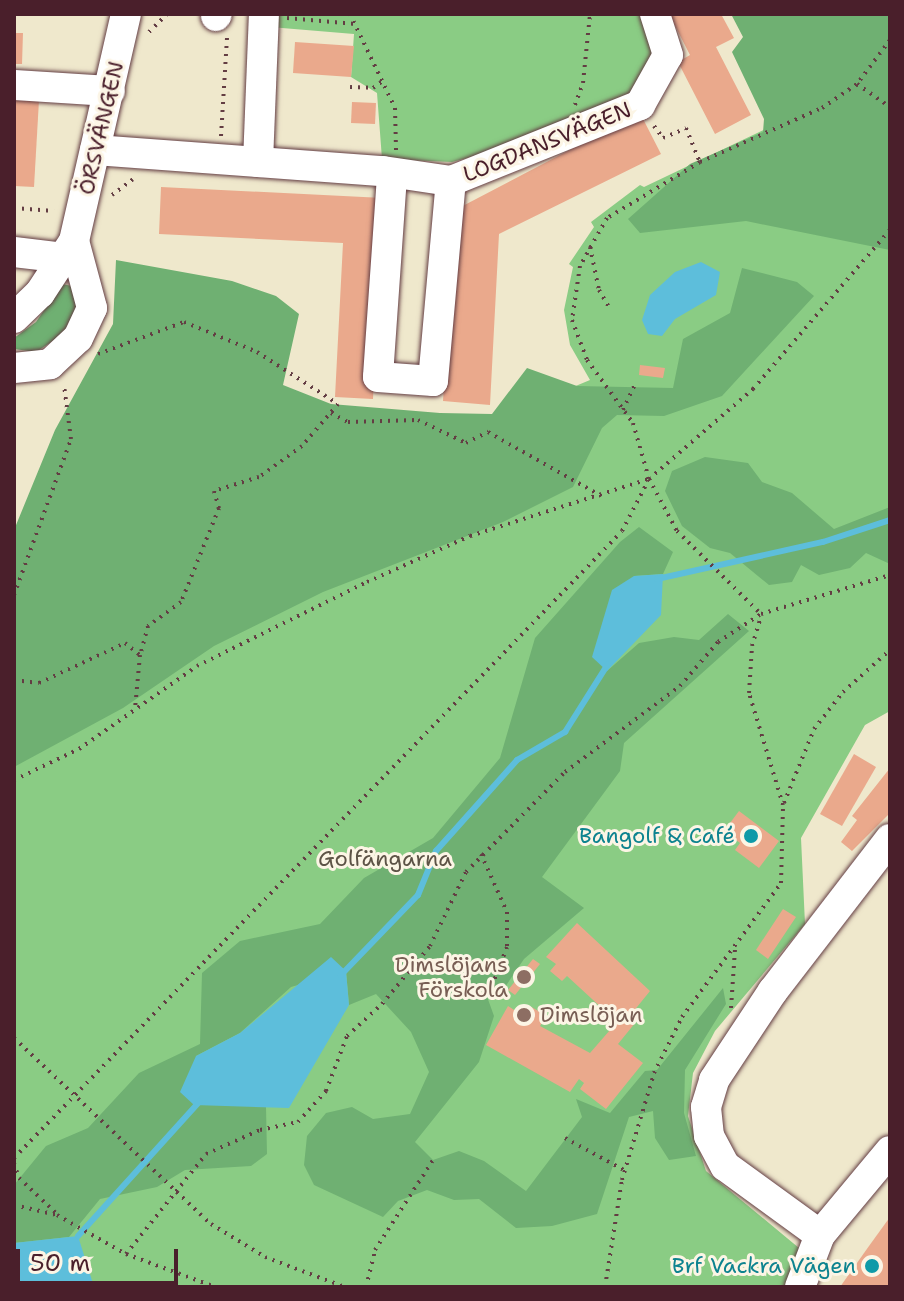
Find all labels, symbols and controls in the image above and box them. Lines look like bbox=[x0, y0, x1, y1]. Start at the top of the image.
street label: ÖRSVÄNGEN bbox=[73, 59, 129, 197]
street label: LOGDANSVÄGEN bbox=[459, 96, 635, 188]
place label: Bangolf & Café bbox=[579, 823, 735, 849]
marker: Bangolf & Café bbox=[742, 827, 760, 845]
park label: Golfängarna bbox=[318, 846, 452, 872]
place label: Dimslöjans Förskola bbox=[395, 951, 508, 1002]
marker: Dimslöjans Förskola bbox=[515, 968, 533, 986]
place label: Dimslöjan bbox=[540, 1002, 642, 1028]
marker: Dimslöjan bbox=[515, 1006, 533, 1024]
scale bar bbox=[20, 1233, 182, 1283]
text: 50 m bbox=[30, 1247, 90, 1279]
place label: Brf Vackra Vägen bbox=[672, 1253, 856, 1279]
marker: Brf Vackra Vägen bbox=[863, 1257, 881, 1275]

